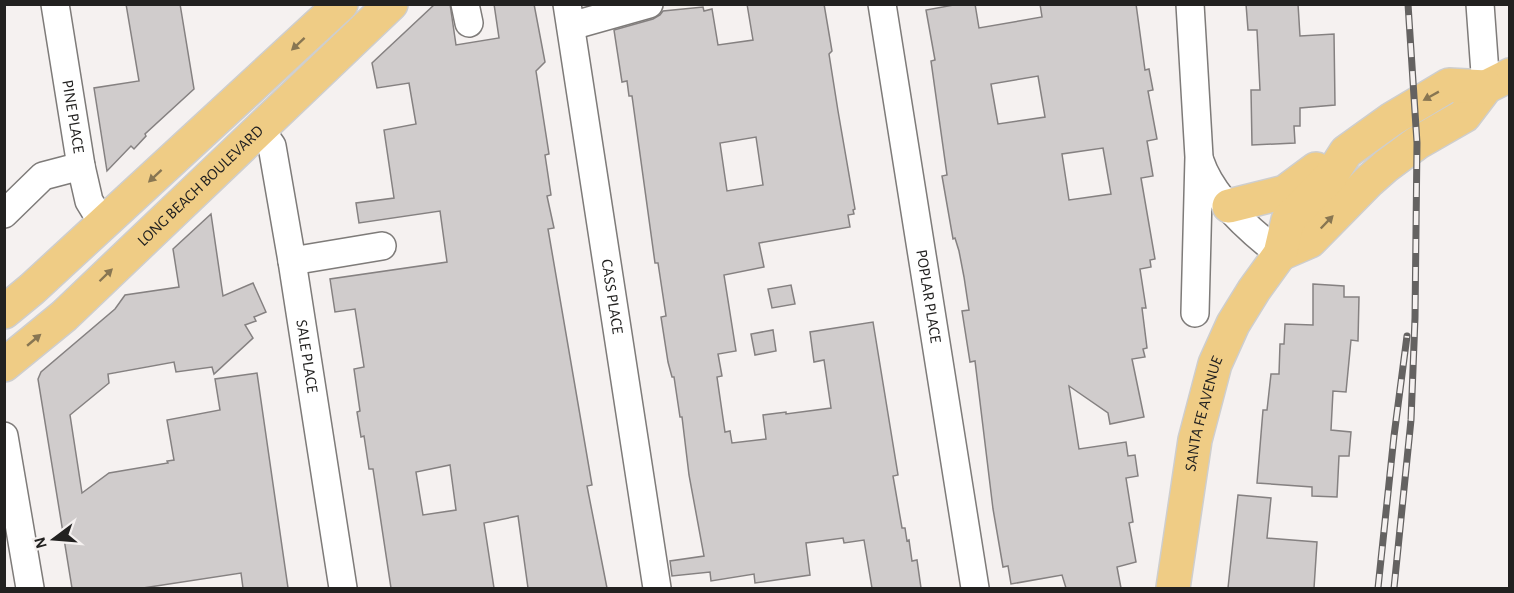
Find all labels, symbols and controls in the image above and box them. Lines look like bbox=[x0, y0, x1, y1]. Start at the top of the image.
one-way arrow bbox=[291, 37, 306, 50]
street label: PINE PLACE bbox=[59, 79, 87, 155]
one-way arrow bbox=[1422, 91, 1439, 101]
street label: LONG BEACH BOULEVARD bbox=[135, 122, 266, 249]
one-way arrow bbox=[147, 169, 162, 183]
one-way arrow bbox=[1320, 216, 1334, 230]
street label: POPLAR PLACE bbox=[913, 248, 944, 344]
street label: CASS PLACE bbox=[598, 258, 626, 335]
one-way arrow bbox=[99, 269, 113, 283]
street label: SALE PLACE bbox=[293, 319, 321, 394]
one-way arrow bbox=[26, 334, 42, 347]
street label: SANTA FE AVENUE bbox=[1182, 353, 1226, 472]
north arrow bbox=[24, 509, 84, 569]
text: N bbox=[31, 535, 50, 550]

